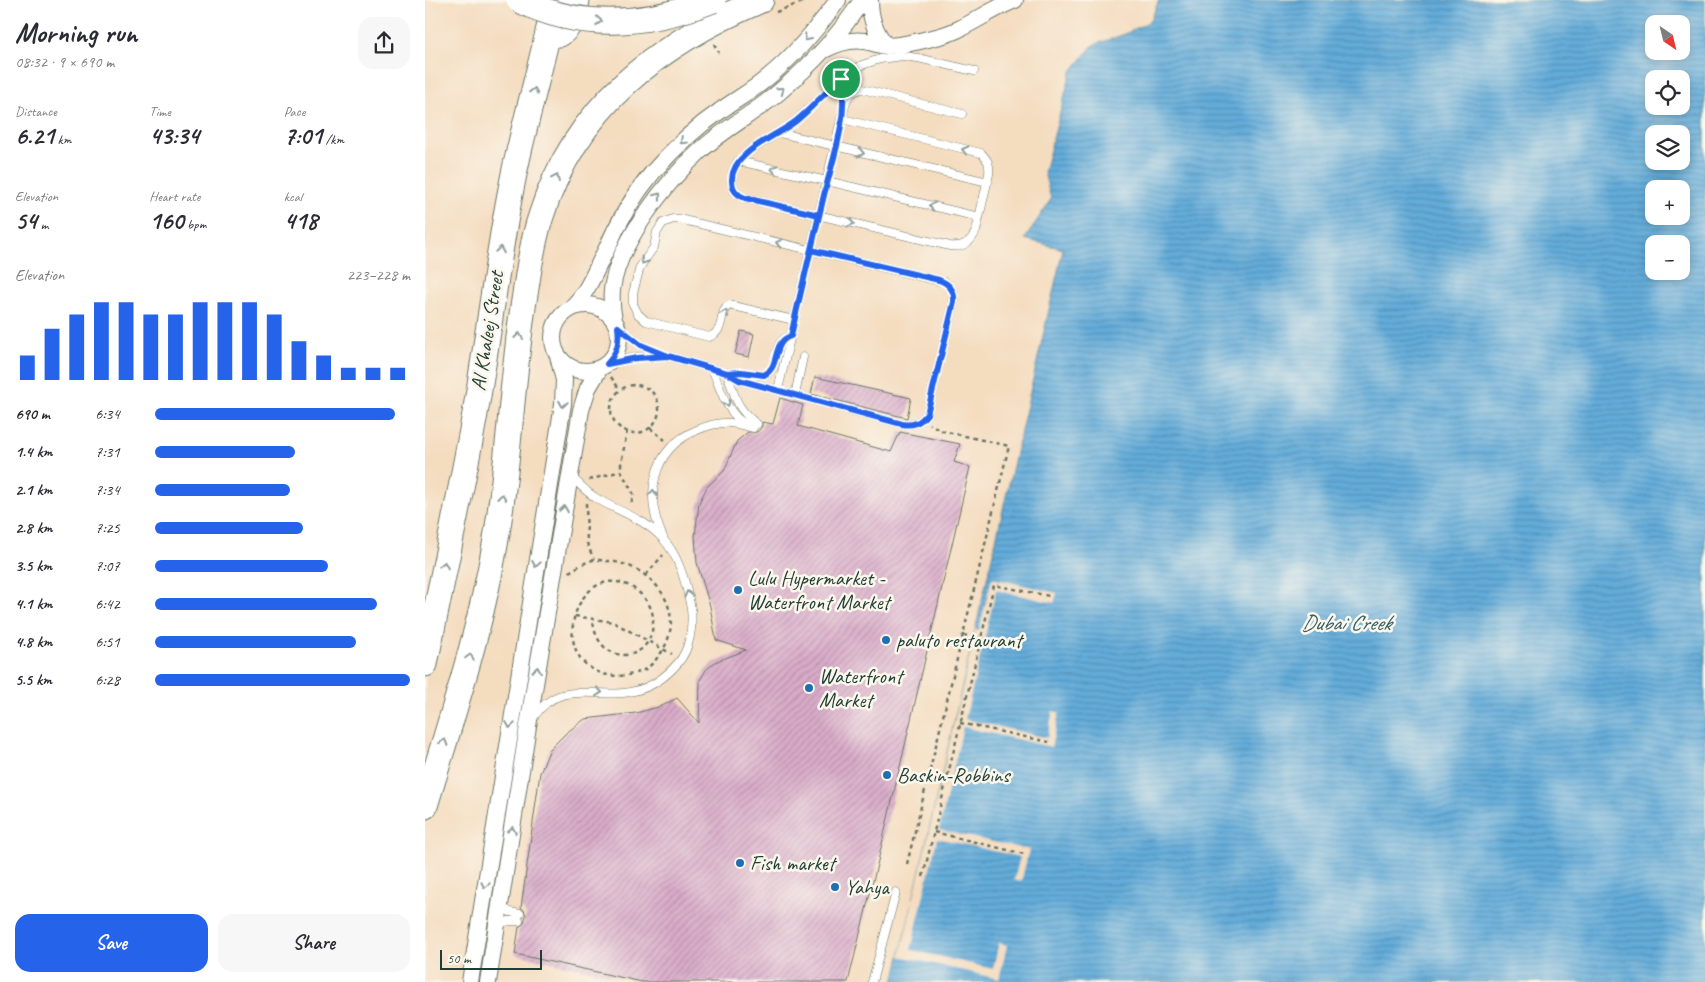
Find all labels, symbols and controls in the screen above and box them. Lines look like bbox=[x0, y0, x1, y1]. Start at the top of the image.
text: Morning run bbox=[15, 15, 137, 50]
one-way arrow bbox=[595, 15, 603, 26]
north arrow bbox=[1645, 15, 1690, 60]
map controls bbox=[1645, 15, 1690, 280]
button: share bbox=[358, 17, 410, 69]
one-way arrow bbox=[805, 32, 813, 41]
text: 08:32 · 9 × 690 m bbox=[15, 52, 114, 72]
pin bbox=[820, 58, 862, 100]
icon: arrive bbox=[827, 65, 855, 93]
button: locate bbox=[1645, 70, 1690, 115]
one-way arrow bbox=[528, 87, 538, 95]
one-way arrow bbox=[775, 87, 784, 96]
text: Distance bbox=[15, 103, 57, 120]
text: Time bbox=[149, 103, 171, 120]
text: Pace bbox=[284, 103, 305, 120]
text: 6.21 bbox=[15, 120, 54, 152]
text: 43:34 bbox=[149, 120, 199, 152]
text: 7:01 bbox=[284, 120, 322, 152]
button: layers bbox=[1645, 125, 1690, 170]
text: km bbox=[54, 131, 71, 148]
text: /km bbox=[322, 131, 344, 148]
one-way arrow bbox=[679, 135, 688, 144]
one-way arrow bbox=[961, 145, 970, 156]
one-way arrow bbox=[856, 147, 865, 158]
one-way arrow bbox=[769, 164, 778, 175]
one-way arrow bbox=[550, 174, 560, 183]
button: + bbox=[1645, 180, 1690, 225]
text: Elevation bbox=[15, 188, 58, 205]
text: Heart rate bbox=[149, 188, 200, 205]
text: kcal bbox=[284, 188, 302, 205]
one-way arrow bbox=[653, 193, 661, 202]
one-way arrow bbox=[927, 201, 936, 212]
text: 54 bbox=[15, 205, 37, 237]
text: 160 bbox=[149, 205, 184, 237]
text: 418 bbox=[284, 205, 317, 237]
text: m bbox=[37, 216, 48, 233]
text: bpm bbox=[184, 216, 206, 233]
one-way arrow bbox=[847, 217, 855, 227]
button: − bbox=[1645, 235, 1690, 280]
one-way arrow bbox=[774, 238, 783, 249]
one-way arrow bbox=[494, 245, 505, 253]
one-way arrow bbox=[641, 256, 651, 265]
text: Elevation bbox=[15, 265, 64, 285]
text: 223–228 m bbox=[347, 265, 410, 285]
street label: Al Khaleej Street bbox=[465, 268, 510, 392]
one-way arrow bbox=[719, 310, 729, 318]
one-way arrow bbox=[513, 332, 524, 340]
one-way arrow bbox=[721, 398, 731, 407]
one-way arrow bbox=[558, 400, 568, 409]
text: 690 m bbox=[15, 404, 50, 424]
text: 6:34 bbox=[95, 404, 120, 424]
text: 1.4 km bbox=[15, 442, 52, 462]
text: 7:31 bbox=[95, 442, 120, 462]
text: 2.1 km bbox=[15, 480, 52, 500]
text: 7:34 bbox=[95, 480, 120, 500]
one-way arrow bbox=[647, 489, 658, 497]
one-way arrow bbox=[496, 493, 507, 501]
one-way arrow bbox=[558, 505, 568, 514]
text: 2.8 km bbox=[15, 518, 52, 538]
text: 7:25 bbox=[95, 518, 120, 538]
text: 3.5 km bbox=[15, 556, 52, 576]
text: 7:07 bbox=[95, 556, 120, 576]
one-way arrow bbox=[439, 560, 449, 569]
one-way arrow bbox=[531, 561, 542, 569]
place label: Lulu Hypermarket - Waterfront Market bbox=[748, 565, 893, 615]
marker: Lulu Hypermarket - Waterfront Market bbox=[732, 584, 744, 596]
one-way arrow bbox=[683, 589, 694, 598]
text: 4.1 km bbox=[15, 594, 52, 614]
text: 6:42 bbox=[95, 594, 120, 614]
water label: Dubai Creek bbox=[1301, 609, 1395, 637]
place label: paluto restaurant bbox=[896, 627, 1025, 653]
text: 4.8 km bbox=[15, 632, 52, 652]
text: 6:51 bbox=[95, 632, 120, 652]
marker: paluto restaurant bbox=[880, 634, 892, 646]
one-way arrow bbox=[464, 652, 475, 661]
place label: Waterfront Market bbox=[819, 663, 905, 713]
one-way arrow bbox=[532, 665, 542, 674]
text: 5.5 km bbox=[15, 670, 52, 690]
text: 6:28 bbox=[95, 670, 120, 690]
marker: Waterfront Market bbox=[803, 682, 815, 694]
one-way arrow bbox=[595, 687, 603, 698]
one-way arrow bbox=[506, 721, 516, 729]
one-way arrow bbox=[439, 739, 449, 747]
place label: Baskin-Robbins bbox=[897, 762, 1011, 788]
marker: Baskin-Robbins bbox=[881, 769, 893, 781]
one-way arrow bbox=[506, 826, 517, 834]
place label: Fish market bbox=[750, 850, 838, 876]
marker: Fish market bbox=[734, 857, 746, 869]
place label: Yahya bbox=[845, 874, 890, 900]
marker: Yahya bbox=[829, 881, 841, 893]
one-way arrow bbox=[480, 882, 491, 890]
button: Save bbox=[15, 914, 208, 972]
button: Share bbox=[218, 914, 410, 972]
scale bar bbox=[440, 947, 543, 970]
text: 50 m bbox=[447, 950, 471, 967]

